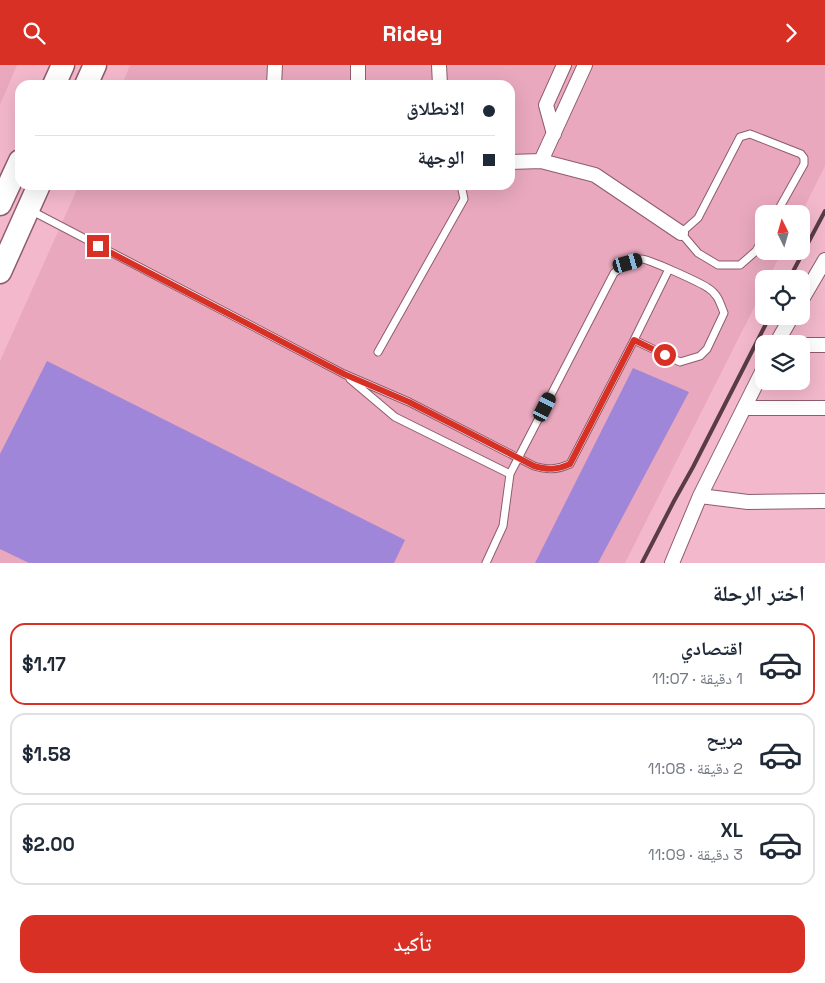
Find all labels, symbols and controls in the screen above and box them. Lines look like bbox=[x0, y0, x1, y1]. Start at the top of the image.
icon: search bbox=[20, 19, 48, 47]
text: Ridey bbox=[382, 19, 443, 47]
icon: forward bbox=[777, 19, 805, 47]
text: الانطلاق bbox=[406, 96, 465, 121]
text: الوجهة bbox=[417, 145, 465, 170]
north arrow bbox=[755, 205, 810, 260]
map controls bbox=[755, 205, 810, 390]
route end bbox=[87, 235, 109, 257]
car bbox=[611, 252, 644, 274]
button: locate bbox=[755, 270, 810, 325]
button: layers bbox=[755, 335, 810, 390]
route start bbox=[654, 344, 676, 366]
car bbox=[531, 390, 558, 424]
text: اختر الرحلة bbox=[713, 579, 805, 607]
text: اقتصادي bbox=[681, 636, 743, 661]
icon: car bbox=[758, 642, 803, 687]
text: $1.17 bbox=[22, 652, 66, 677]
text: 1 دقيقة · 11:07 bbox=[652, 668, 743, 689]
text: مريح bbox=[706, 726, 743, 751]
icon: car bbox=[758, 732, 803, 777]
text: $1.58 bbox=[22, 742, 71, 767]
text: 2 دقيقة · 11:08 bbox=[648, 758, 743, 779]
text: XL bbox=[720, 818, 743, 843]
icon: car bbox=[758, 822, 803, 867]
text: $2.00 bbox=[22, 832, 75, 857]
text: 3 دقيقة · 11:09 bbox=[648, 844, 743, 865]
button: تأكيد bbox=[20, 915, 805, 973]

